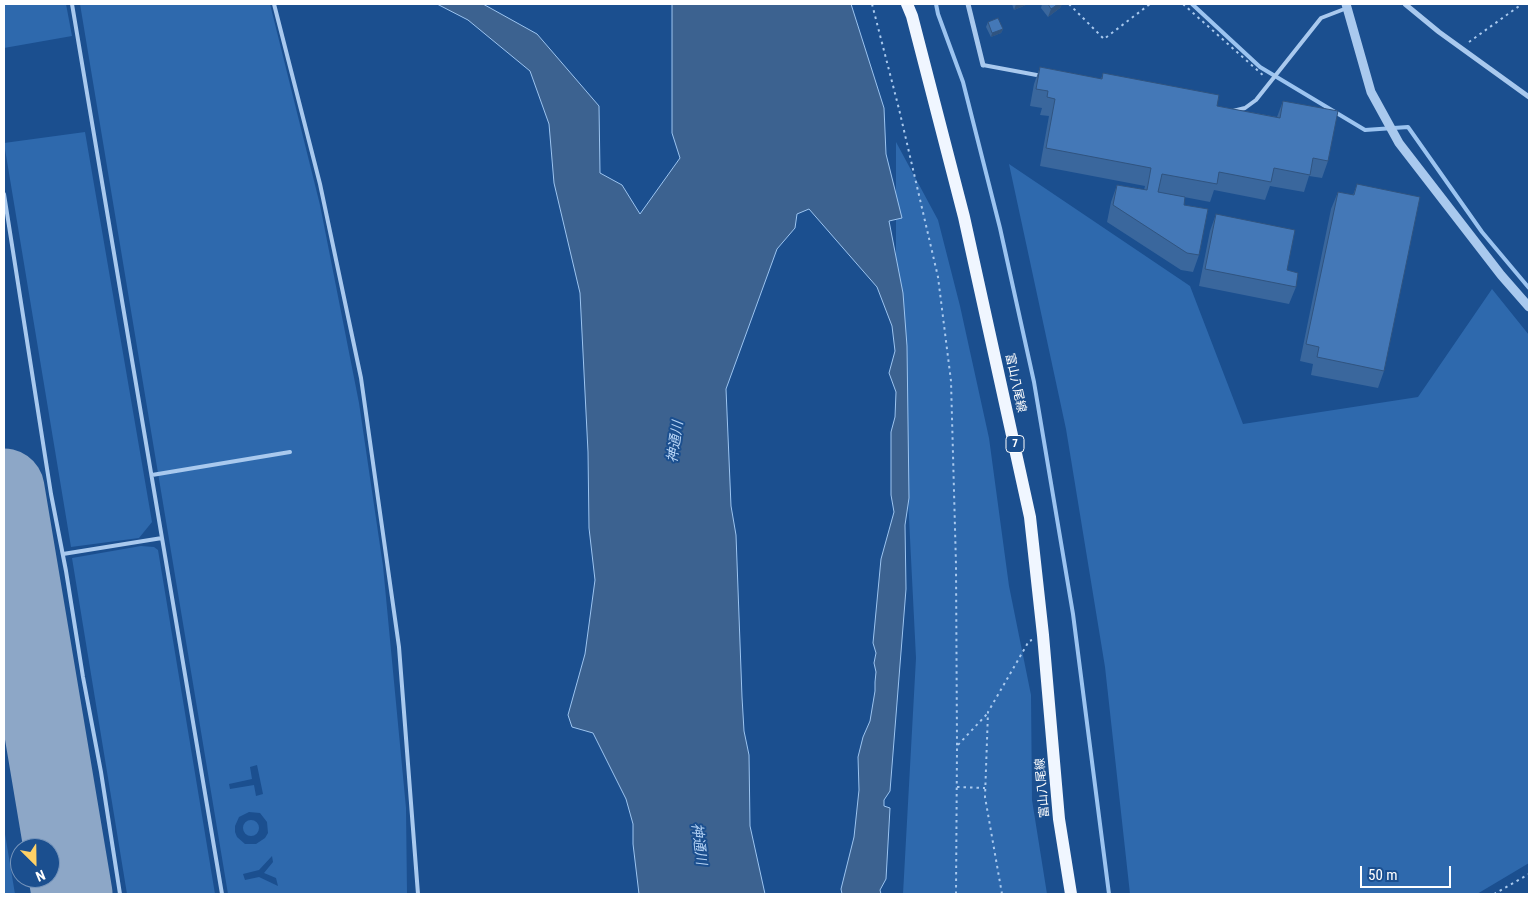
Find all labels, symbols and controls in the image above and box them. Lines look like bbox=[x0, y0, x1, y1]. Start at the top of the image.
street label: 富山八尾線 bbox=[1002, 352, 1028, 414]
water label: 神通川 bbox=[665, 420, 687, 464]
road number: 7 bbox=[1006, 436, 1024, 452]
street label: 富山八尾線 bbox=[1033, 757, 1053, 819]
water label: 神通川 bbox=[687, 822, 709, 866]
north arrow bbox=[10, 838, 60, 888]
scale bar bbox=[1363, 856, 1454, 888]
text: 50 m bbox=[1368, 866, 1398, 884]
text: N bbox=[33, 867, 48, 885]

